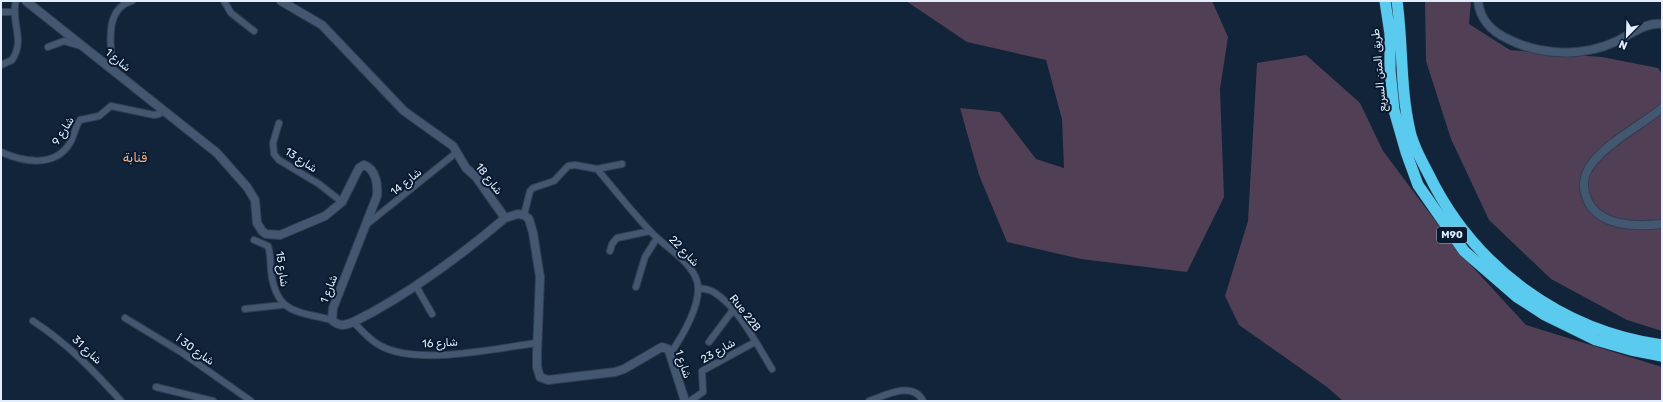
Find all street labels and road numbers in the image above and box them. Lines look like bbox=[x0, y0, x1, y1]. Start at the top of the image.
street label: طريق المتن السريع bbox=[1369, 27, 1391, 112]
street label: شارع 1 bbox=[101, 46, 133, 76]
street label: شارع 9 bbox=[49, 114, 78, 149]
street label: شارع 13 bbox=[281, 145, 320, 177]
street label: شارع 18 bbox=[471, 161, 505, 199]
street label: شارع 14 bbox=[388, 166, 425, 200]
road number: M90 bbox=[1437, 227, 1467, 243]
street label: شارع 22 bbox=[665, 233, 702, 270]
street label: شارع 15 bbox=[271, 250, 291, 288]
street label: شارع 1 bbox=[318, 273, 342, 306]
street label: Rue 22B bbox=[727, 292, 763, 334]
street label: شارع 30 أ bbox=[172, 332, 217, 370]
street label: شارع 31 bbox=[68, 333, 105, 368]
street label: شارع 16 bbox=[422, 336, 458, 352]
street label: شارع 23 bbox=[698, 336, 739, 368]
street label: شارع 1 bbox=[670, 348, 694, 381]

